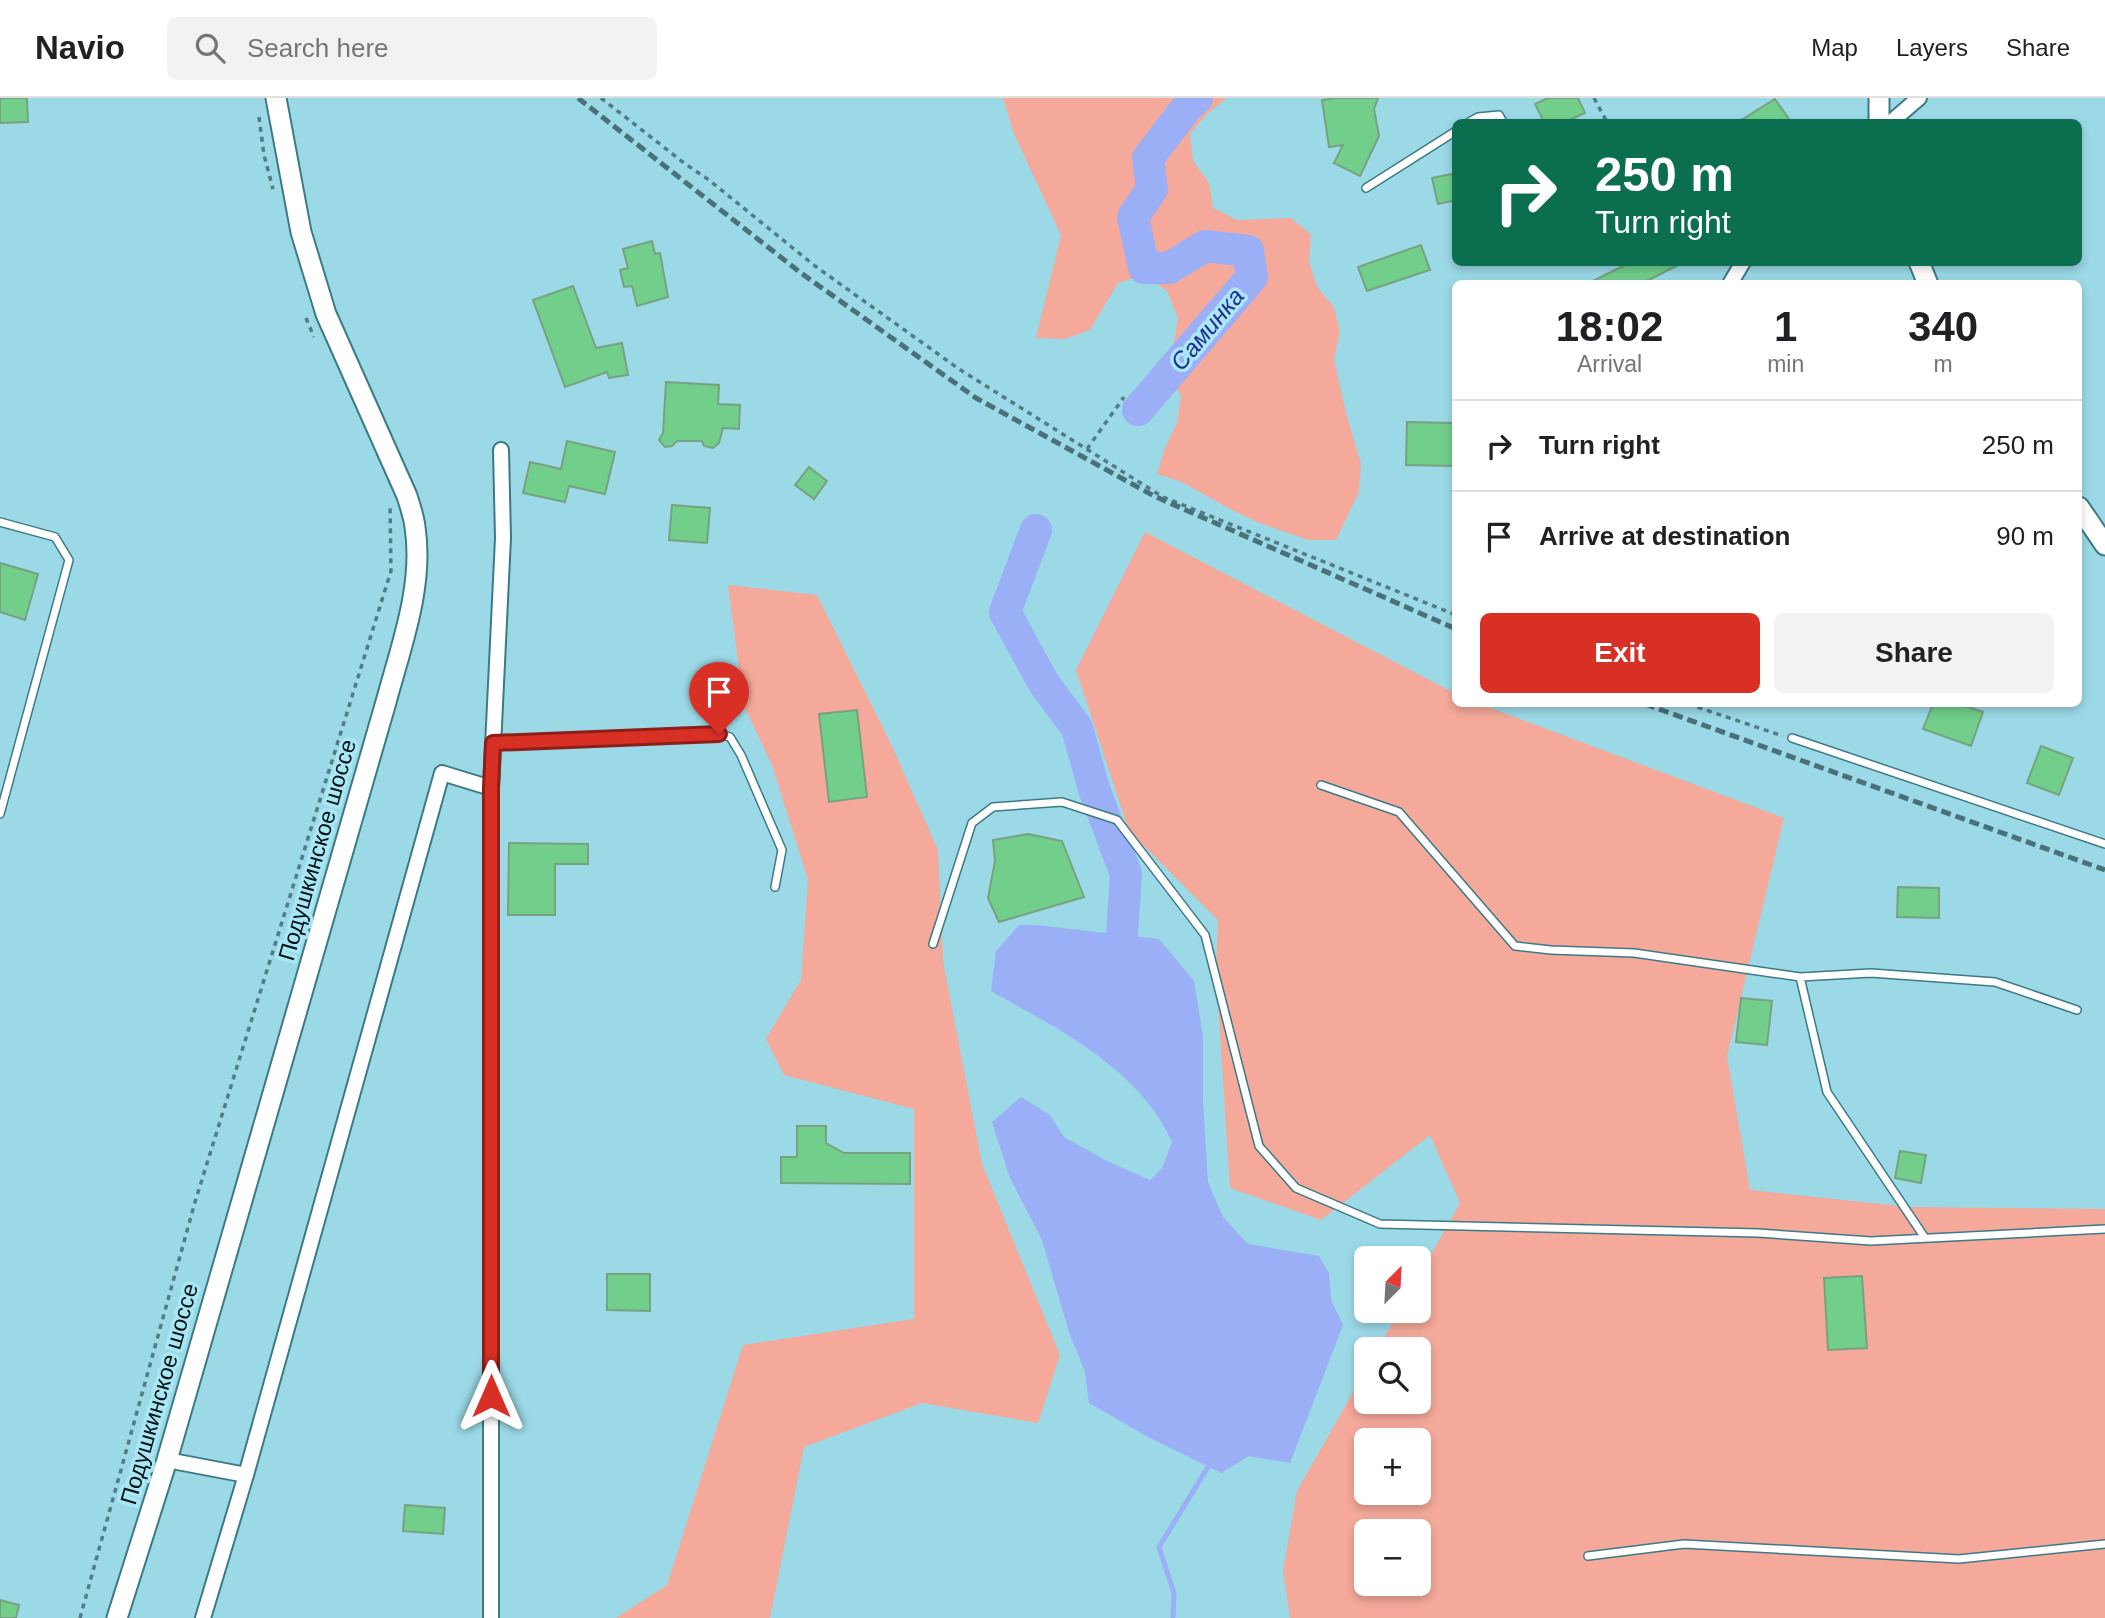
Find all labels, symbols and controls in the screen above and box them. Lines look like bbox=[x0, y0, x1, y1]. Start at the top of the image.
search box bbox=[167, 17, 657, 80]
text: Navio bbox=[35, 29, 125, 66]
icon: search bbox=[191, 29, 229, 67]
text: Search here bbox=[247, 33, 389, 63]
text: Map bbox=[1811, 34, 1858, 61]
text: Layers bbox=[1896, 34, 1968, 61]
text: Share bbox=[2006, 34, 2070, 61]
icon: right bbox=[1480, 147, 1571, 238]
text: 250 m bbox=[1595, 147, 1734, 201]
text: Turn right bbox=[1595, 204, 1731, 240]
water label: Саминка bbox=[1165, 283, 1249, 375]
text: 18:02 bbox=[1556, 303, 1663, 350]
text: 1 bbox=[1774, 303, 1797, 350]
text: 340 bbox=[1908, 303, 1978, 350]
text: Arrival bbox=[1577, 351, 1642, 377]
text: min bbox=[1767, 351, 1804, 377]
text: m bbox=[1934, 351, 1953, 377]
icon: right bbox=[1480, 427, 1518, 465]
text: Turn right bbox=[1539, 430, 1660, 460]
text: 250 m bbox=[1982, 430, 2054, 460]
icon: arrive bbox=[1480, 518, 1518, 556]
text: Arrive at destination bbox=[1539, 521, 1790, 551]
text: 90 m bbox=[1996, 521, 2054, 551]
button: Exit bbox=[1480, 613, 1760, 693]
button: Share bbox=[1774, 613, 2054, 693]
pin bbox=[689, 662, 749, 734]
icon: arrive bbox=[700, 673, 738, 711]
street label: Подушкинское шоссе bbox=[273, 737, 361, 963]
north arrow bbox=[1354, 1246, 1432, 1323]
map controls bbox=[1354, 1246, 1431, 1596]
street label: Подушкинское шоссе bbox=[115, 1281, 203, 1507]
button: search bbox=[1354, 1337, 1431, 1414]
position arrow bbox=[454, 1359, 528, 1433]
button: + bbox=[1354, 1428, 1431, 1505]
button: − bbox=[1354, 1519, 1431, 1596]

